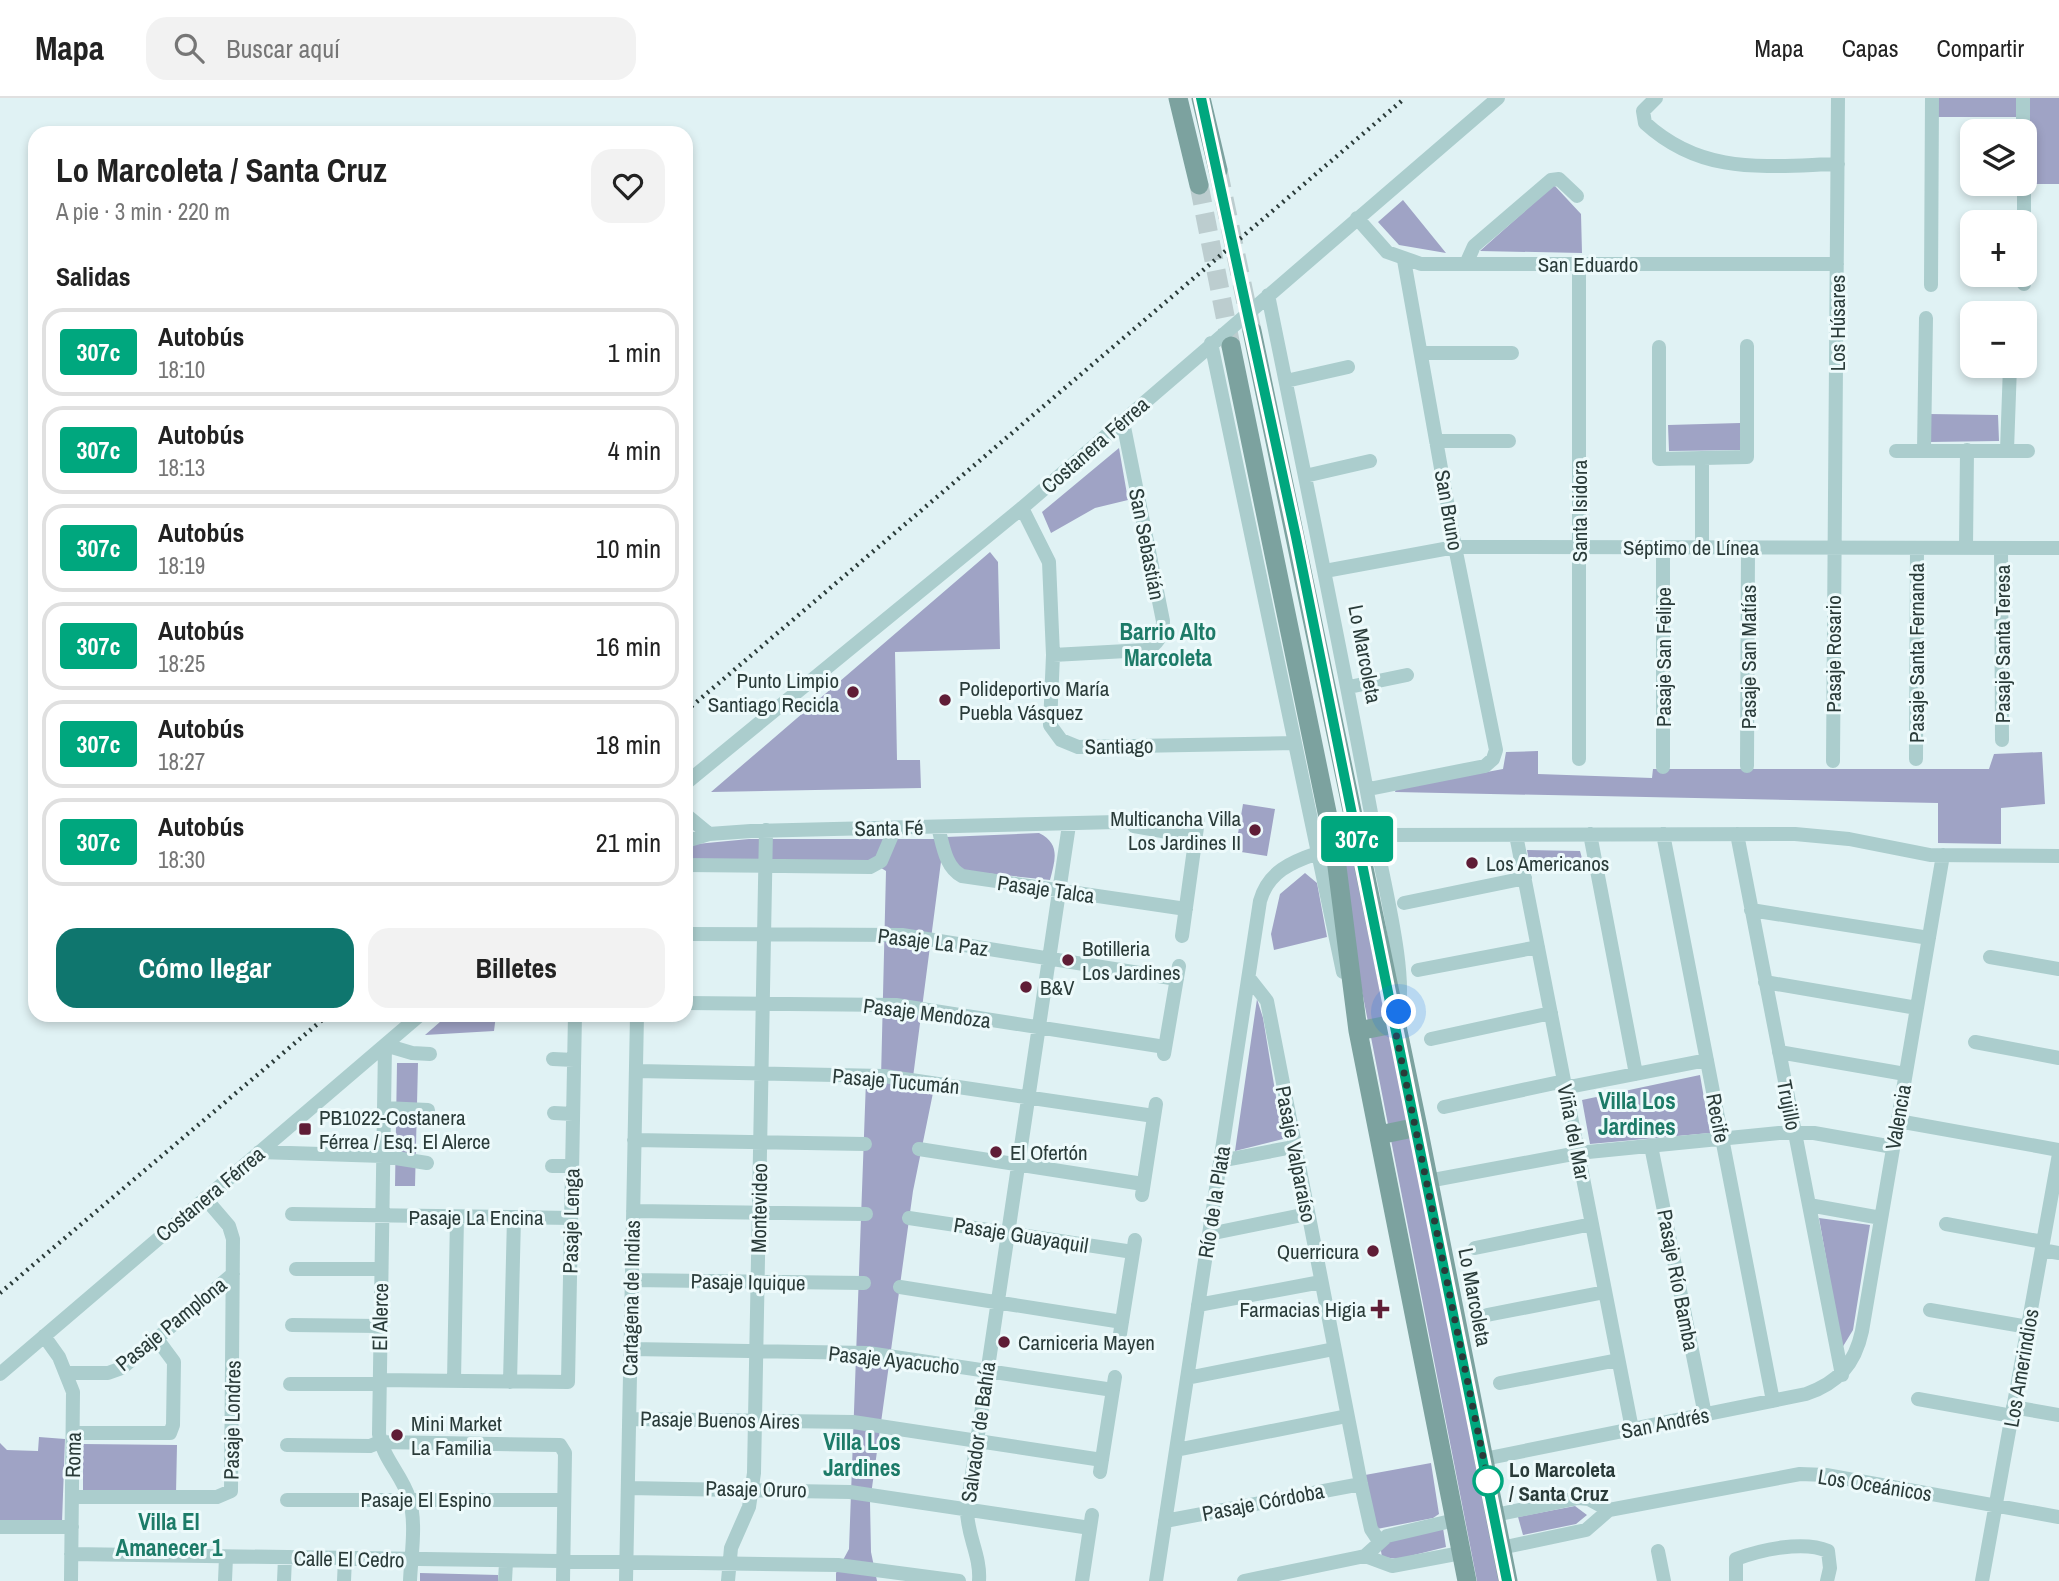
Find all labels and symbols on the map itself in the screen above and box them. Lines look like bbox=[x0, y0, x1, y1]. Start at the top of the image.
street label: San Eduardo bbox=[1538, 250, 1638, 279]
street label: Los Húsares bbox=[1823, 275, 1852, 371]
street label: Costanera Férrea bbox=[1035, 390, 1155, 500]
street label: Santa Isidora bbox=[1565, 459, 1594, 562]
street label: San Bruno bbox=[1428, 467, 1470, 553]
street label: San Sebastián bbox=[1122, 486, 1172, 602]
street label: Séptimo de Línea bbox=[1623, 533, 1759, 562]
street label: Pasaje Santa Fernanda bbox=[1902, 563, 1931, 743]
street label: Pasaje Santa Teresa bbox=[1988, 564, 2017, 723]
street label: Pasaje San Matías bbox=[1734, 585, 1763, 729]
street label: Pasaje San Felipe bbox=[1649, 587, 1678, 727]
street label: Pasaje Rosario bbox=[1819, 595, 1848, 713]
street label: Lo Marcoleta bbox=[1341, 602, 1389, 706]
district label: Barrio Alto Marcoleta bbox=[1120, 616, 1216, 673]
place label: Punto Limpio Santiago Recicla bbox=[708, 666, 839, 719]
place label: Polideportivo María Puebla Vásquez bbox=[959, 674, 1110, 727]
marker: Punto Limpio Santiago Recicla bbox=[845, 684, 861, 700]
marker: Polideportivo María Puebla Vásquez bbox=[937, 692, 953, 708]
street label: Santiago bbox=[1084, 731, 1154, 761]
place label: Multicancha Villa Los Jardines II bbox=[1110, 804, 1241, 857]
street label: Santa Fé bbox=[854, 813, 924, 843]
line badge: 307c bbox=[1308, 816, 1406, 862]
marker: Multicancha Villa Los Jardines II bbox=[1247, 822, 1263, 838]
place label: Los Americanos bbox=[1486, 849, 1609, 878]
marker: Los Americanos bbox=[1464, 855, 1480, 871]
street label: Pasaje Talca bbox=[996, 868, 1097, 910]
street label: Pasaje La Paz bbox=[876, 921, 990, 963]
place label: Botilleria Los Jardines bbox=[1082, 934, 1181, 987]
marker: Botilleria Los Jardines bbox=[1060, 952, 1076, 968]
place label: B&V bbox=[1040, 973, 1075, 1002]
marker: B&V bbox=[1018, 979, 1034, 995]
street label: Pasaje Mendoza bbox=[862, 991, 993, 1035]
your location bbox=[1381, 994, 1416, 1029]
street label: Pasaje Tucumán bbox=[831, 1061, 961, 1101]
street label: Trujillo bbox=[1770, 1077, 1808, 1133]
street label: Viña del Mar bbox=[1550, 1081, 1598, 1183]
street label: Valencia bbox=[1878, 1082, 1918, 1152]
street label: Pasaje Valparaíso bbox=[1269, 1083, 1323, 1225]
district label: Villa Los Jardines bbox=[1598, 1085, 1676, 1142]
street label: Recife bbox=[1699, 1091, 1737, 1145]
place label: PB1022-Costanera Férrea / Esq. El Alerce bbox=[319, 1103, 490, 1156]
marker: PB1022-Costanera Férrea / Esq. El Alerce bbox=[297, 1121, 313, 1137]
place label: El Ofertón bbox=[1010, 1138, 1088, 1167]
street label: Costanera Férrea bbox=[149, 1140, 271, 1248]
marker: El Ofertón bbox=[988, 1144, 1004, 1160]
street label: Río de la Plata bbox=[1191, 1144, 1237, 1260]
street label: Montevideo bbox=[744, 1163, 774, 1253]
street label: Pasaje Lenga bbox=[556, 1168, 586, 1274]
street label: Pasaje La Encina bbox=[409, 1203, 544, 1232]
street label: Pasaje Río Bamba bbox=[1650, 1207, 1706, 1354]
street label: Pasaje Guayaquil bbox=[952, 1210, 1090, 1260]
street label: Cartagena de Indias bbox=[615, 1220, 647, 1376]
place label: Querricura bbox=[1277, 1237, 1359, 1266]
marker: Querricura bbox=[1365, 1243, 1381, 1259]
street label: Lo Marcoleta bbox=[1451, 1245, 1499, 1349]
street label: Pasaje Iquique bbox=[690, 1266, 806, 1298]
street label: Pasaje Pamplona bbox=[109, 1270, 233, 1378]
street label: El Alerce bbox=[365, 1283, 395, 1351]
place label: Farmacias Higia bbox=[1240, 1295, 1366, 1324]
marker: Farmacias Higia bbox=[1372, 1301, 1388, 1317]
street label: Los Amerindios bbox=[1996, 1307, 2046, 1429]
place label: Carniceria Mayen bbox=[1018, 1328, 1155, 1357]
marker: Carniceria Mayen bbox=[996, 1334, 1012, 1350]
street label: Pasaje Ayacucho bbox=[827, 1339, 961, 1381]
street label: Salvador de Bahía bbox=[954, 1359, 1002, 1504]
street label: Pasaje Londres bbox=[216, 1360, 248, 1480]
street label: San Andrés bbox=[1619, 1400, 1711, 1446]
street label: Pasaje Buenos Aires bbox=[640, 1404, 800, 1436]
place label: Mini Market La Familia bbox=[411, 1409, 502, 1462]
district label: Villa Los Jardines bbox=[823, 1426, 901, 1483]
marker: Mini Market La Familia bbox=[389, 1427, 405, 1443]
street label: Roma bbox=[58, 1431, 88, 1478]
place label: Lo Marcoleta / Santa Cruz bbox=[1509, 1455, 1616, 1508]
street label: Los Oceánicos bbox=[1816, 1462, 1934, 1508]
marker: Lo Marcoleta / Santa Cruz bbox=[1473, 1466, 1503, 1496]
street label: Pasaje Oruro bbox=[705, 1474, 807, 1504]
street label: Pasaje Córdoba bbox=[1200, 1476, 1327, 1528]
street label: Pasaje El Espino bbox=[360, 1485, 492, 1514]
district label: Villa El Amanecer 1 bbox=[116, 1506, 223, 1563]
street label: Calle El Cedro bbox=[293, 1544, 405, 1574]

